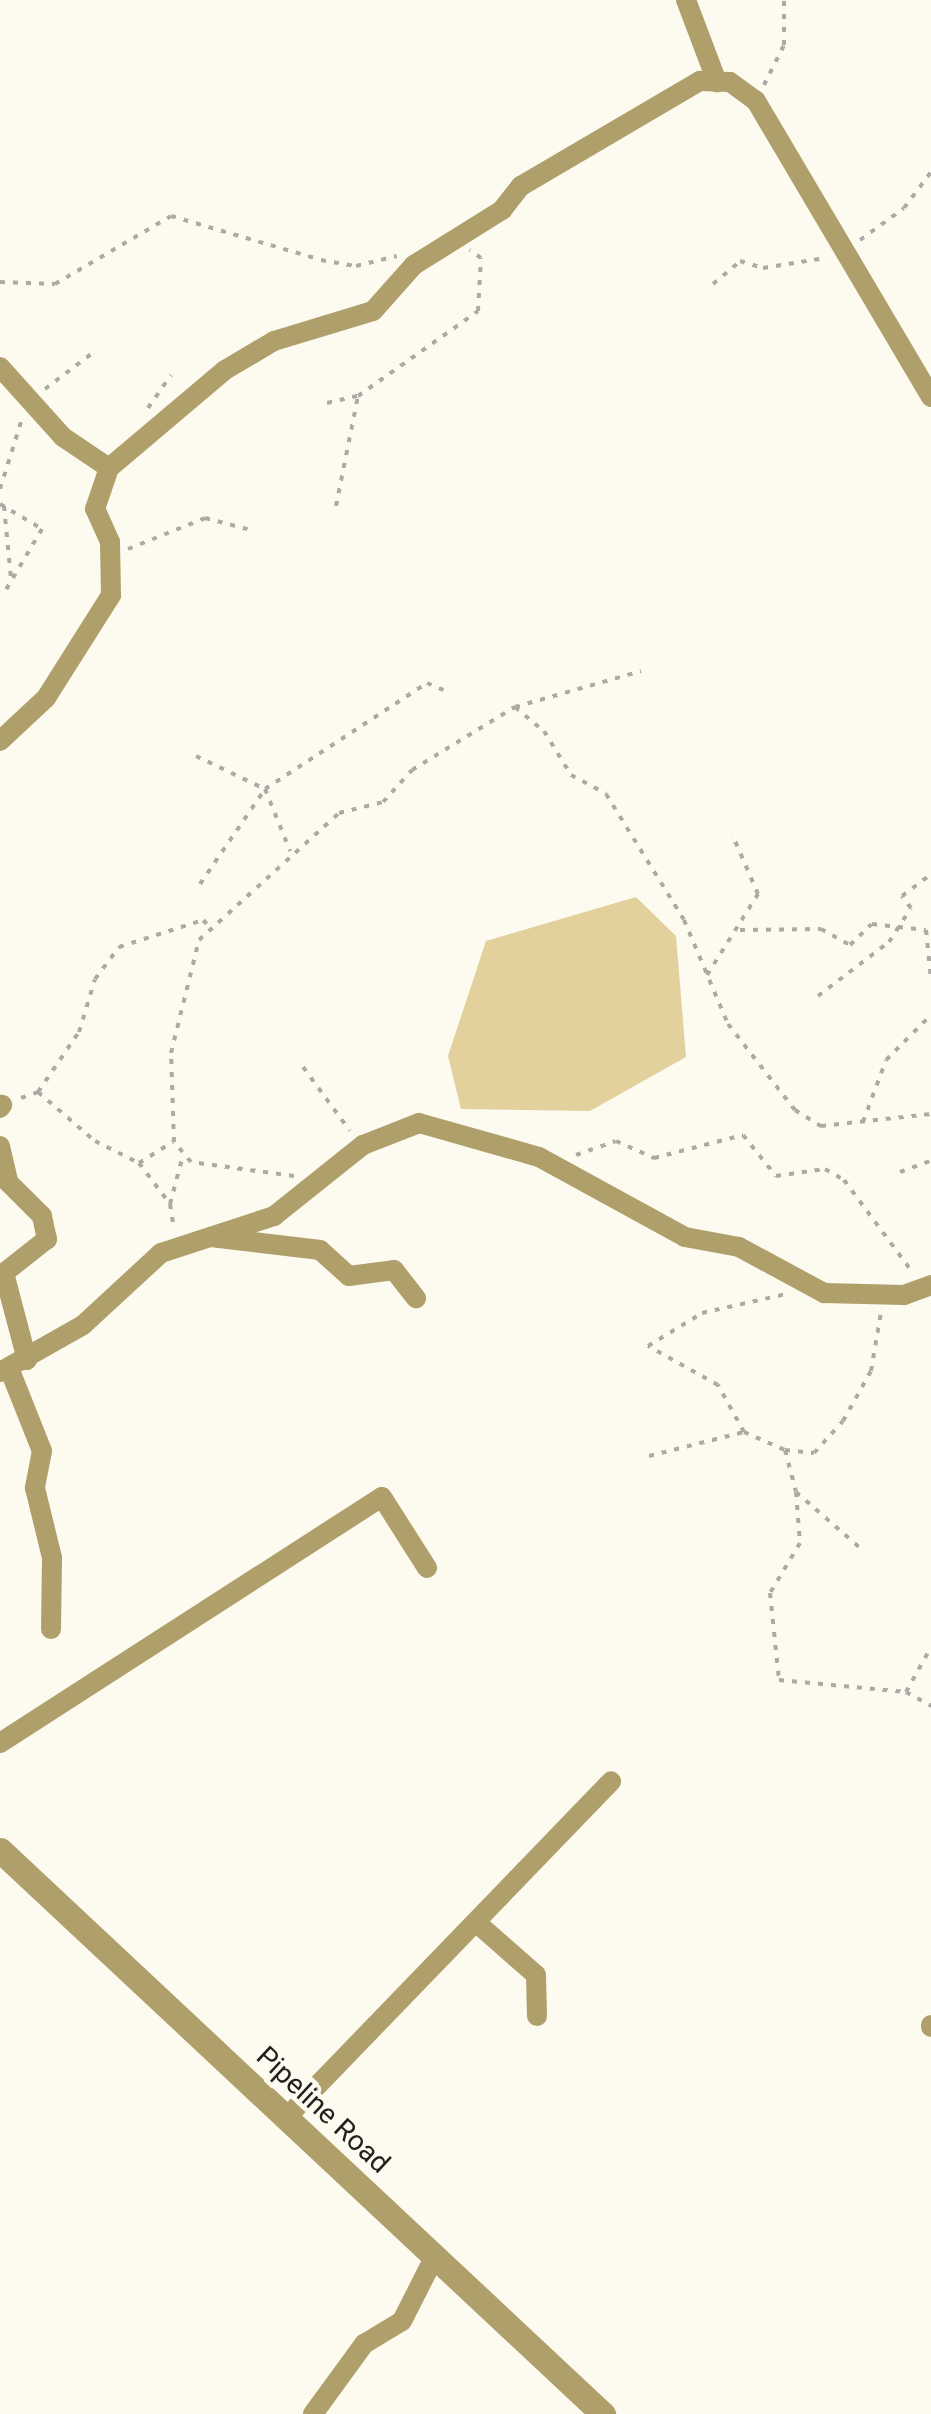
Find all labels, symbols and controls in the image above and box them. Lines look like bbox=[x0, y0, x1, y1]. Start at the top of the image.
street label: Pipeline Road bbox=[249, 2040, 397, 2180]

